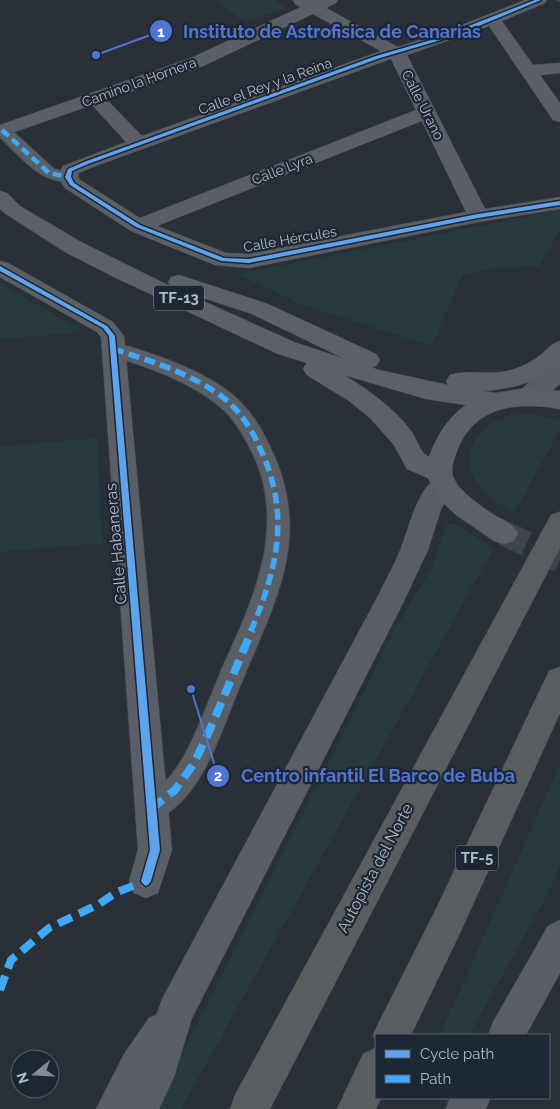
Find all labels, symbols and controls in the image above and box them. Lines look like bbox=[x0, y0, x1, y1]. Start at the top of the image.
callout: Instituto de Astrofisica de Canarias bbox=[148, 15, 492, 48]
text: Instituto de Astrofisica de Canarias bbox=[183, 21, 481, 42]
text: 1 bbox=[157, 23, 165, 41]
street label: Camino la Hornera bbox=[80, 54, 198, 110]
street label: Calle el Rey y la Reina bbox=[196, 54, 334, 118]
street label: Calle Urano bbox=[399, 67, 447, 143]
street label: Calle Lyra bbox=[249, 150, 315, 188]
street label: Calle Hércules bbox=[242, 223, 338, 255]
road number: TF-13 bbox=[154, 286, 204, 310]
street label: Calle Habaneras bbox=[101, 482, 131, 605]
callout: Centro infantil El Barco de Buba bbox=[205, 759, 525, 792]
text: Centro infantil El Barco de Buba bbox=[241, 765, 515, 786]
text: 2 bbox=[214, 767, 222, 785]
street label: Autopista del Norte bbox=[333, 800, 417, 936]
road number: TF-5 bbox=[456, 846, 498, 870]
legend bbox=[375, 1034, 550, 1099]
text: Cycle path bbox=[420, 1045, 494, 1063]
north arrow bbox=[10, 1049, 60, 1099]
text: N bbox=[13, 1070, 32, 1086]
text: Path bbox=[420, 1070, 451, 1088]

